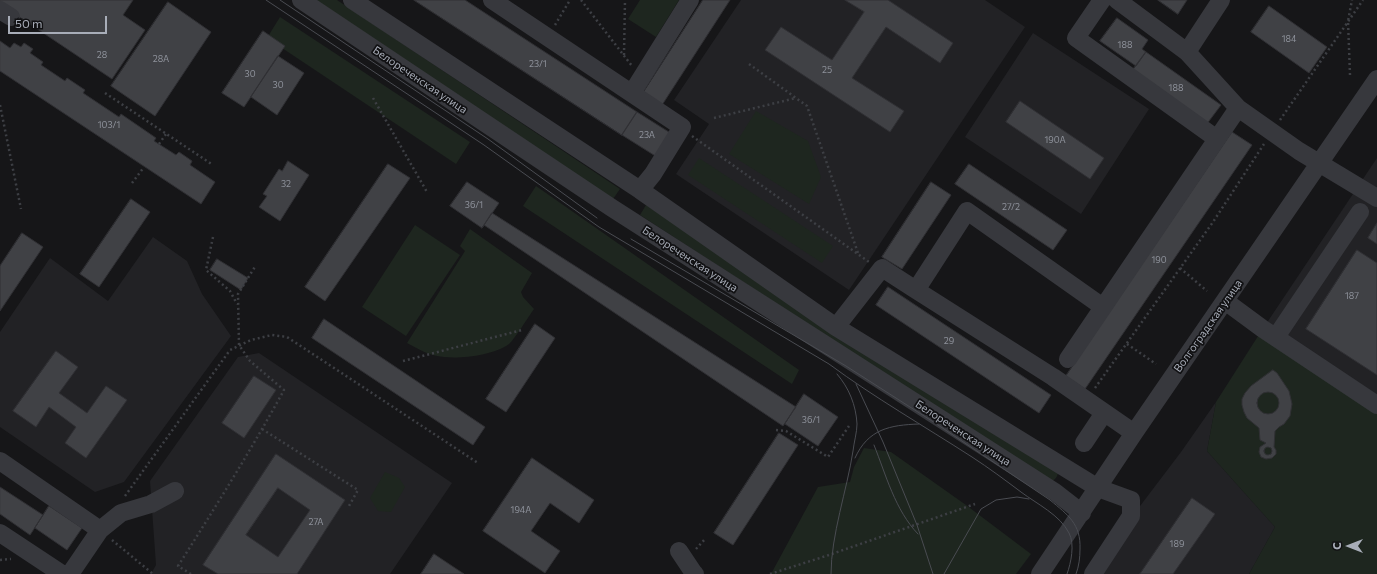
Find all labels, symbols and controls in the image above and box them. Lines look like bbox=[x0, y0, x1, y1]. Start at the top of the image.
scale bar bbox=[10, 8, 109, 34]
text: 50 m bbox=[15, 16, 43, 30]
house number: 184 bbox=[1282, 34, 1296, 44]
house number: 188 bbox=[1118, 40, 1132, 50]
street label: Белореченская улица bbox=[370, 44, 470, 116]
house number: 28 bbox=[97, 50, 107, 60]
house number: 28А bbox=[153, 54, 169, 64]
house number: 23/1 bbox=[529, 59, 547, 69]
house number: 25 bbox=[822, 65, 832, 75]
house number: 30 bbox=[244, 69, 256, 79]
house number: 30 bbox=[272, 80, 284, 90]
house number: 188 bbox=[1169, 83, 1183, 93]
house number: 103/1 bbox=[98, 120, 120, 130]
house number: 23А bbox=[639, 130, 655, 140]
house number: 190А bbox=[1044, 135, 1066, 145]
house number: 32 bbox=[281, 179, 291, 189]
house number: 36/1 bbox=[465, 200, 483, 210]
house number: 27/2 bbox=[1002, 202, 1020, 212]
street label: Белореченская улица bbox=[640, 223, 740, 295]
house number: 190 bbox=[1151, 255, 1167, 265]
street label: Волгоградская улица bbox=[1171, 277, 1245, 375]
house number: 187 bbox=[1345, 291, 1359, 301]
house number: 29 bbox=[944, 336, 954, 346]
street label: Белореченская улица bbox=[913, 397, 1013, 469]
house number: 36/1 bbox=[802, 415, 820, 425]
house number: 194А bbox=[511, 505, 531, 515]
house number: 27А bbox=[308, 517, 324, 527]
north arrow bbox=[1329, 526, 1369, 566]
house number: 189 bbox=[1170, 539, 1184, 549]
text: С bbox=[1330, 542, 1343, 550]

